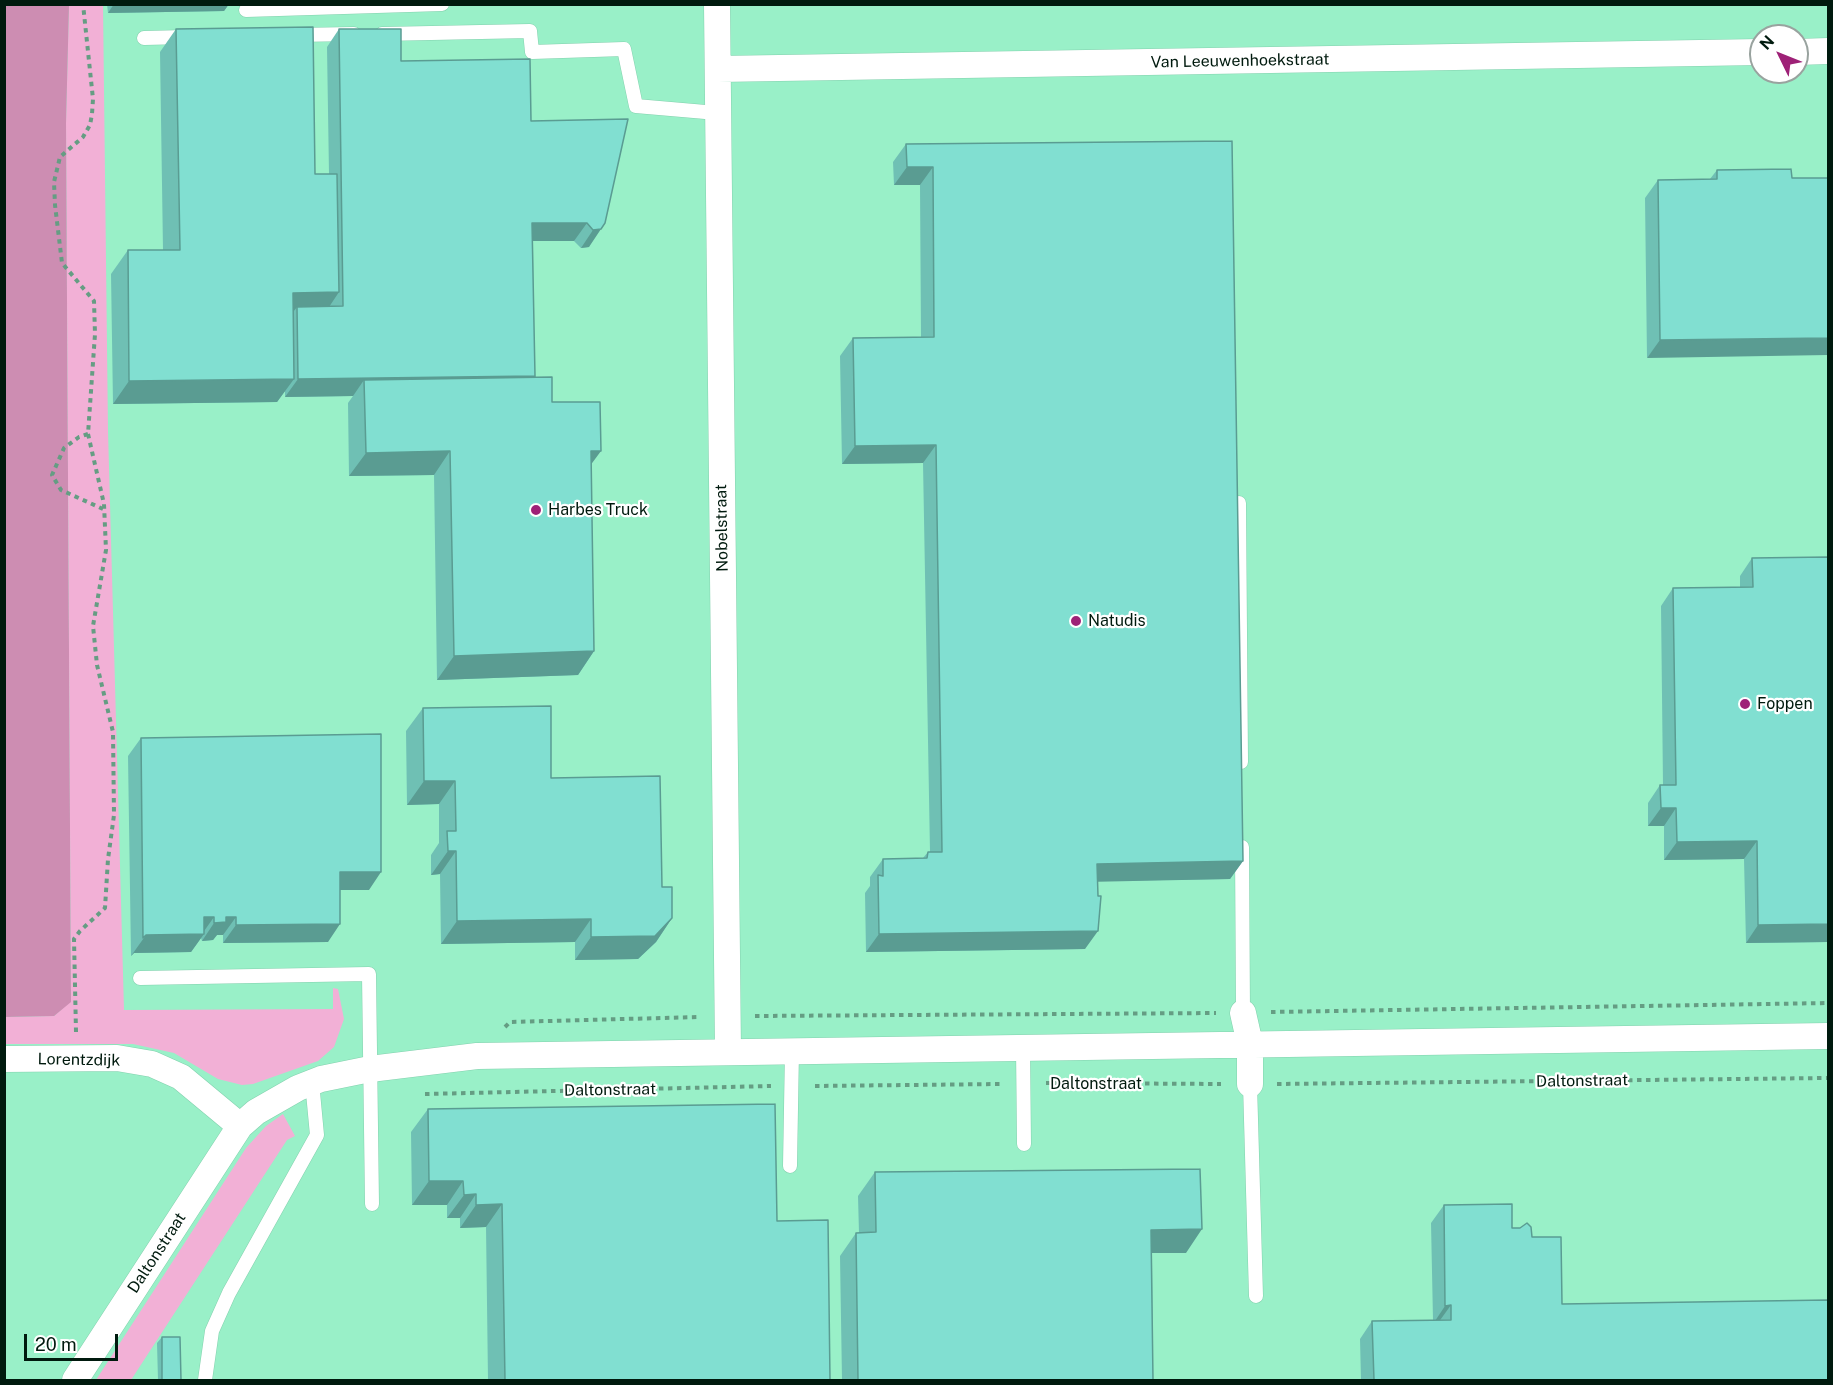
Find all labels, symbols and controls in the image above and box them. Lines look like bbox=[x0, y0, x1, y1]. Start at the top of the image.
north arrow bbox=[1749, 24, 1809, 84]
text: N bbox=[1756, 32, 1778, 54]
street label: Van Leeuwenhoekstraat bbox=[1150, 50, 1330, 72]
street label: Nobelstraat bbox=[712, 484, 732, 572]
place label: Harbes Truck bbox=[548, 500, 648, 520]
marker: Harbes Truck bbox=[529, 503, 543, 517]
place label: Natudis bbox=[1088, 611, 1146, 631]
marker: Natudis bbox=[1069, 614, 1083, 628]
place label: Foppen bbox=[1757, 694, 1813, 714]
marker: Foppen bbox=[1738, 697, 1752, 711]
street label: Lorentzdijk bbox=[37, 1050, 121, 1070]
street label: Daltonstraat bbox=[1536, 1071, 1628, 1091]
street label: Daltonstraat bbox=[1050, 1074, 1142, 1094]
street label: Daltonstraat bbox=[564, 1080, 656, 1100]
street label: Daltonstraat bbox=[124, 1209, 190, 1297]
scale bar bbox=[27, 1322, 122, 1360]
text: 20 m bbox=[35, 1334, 77, 1355]

